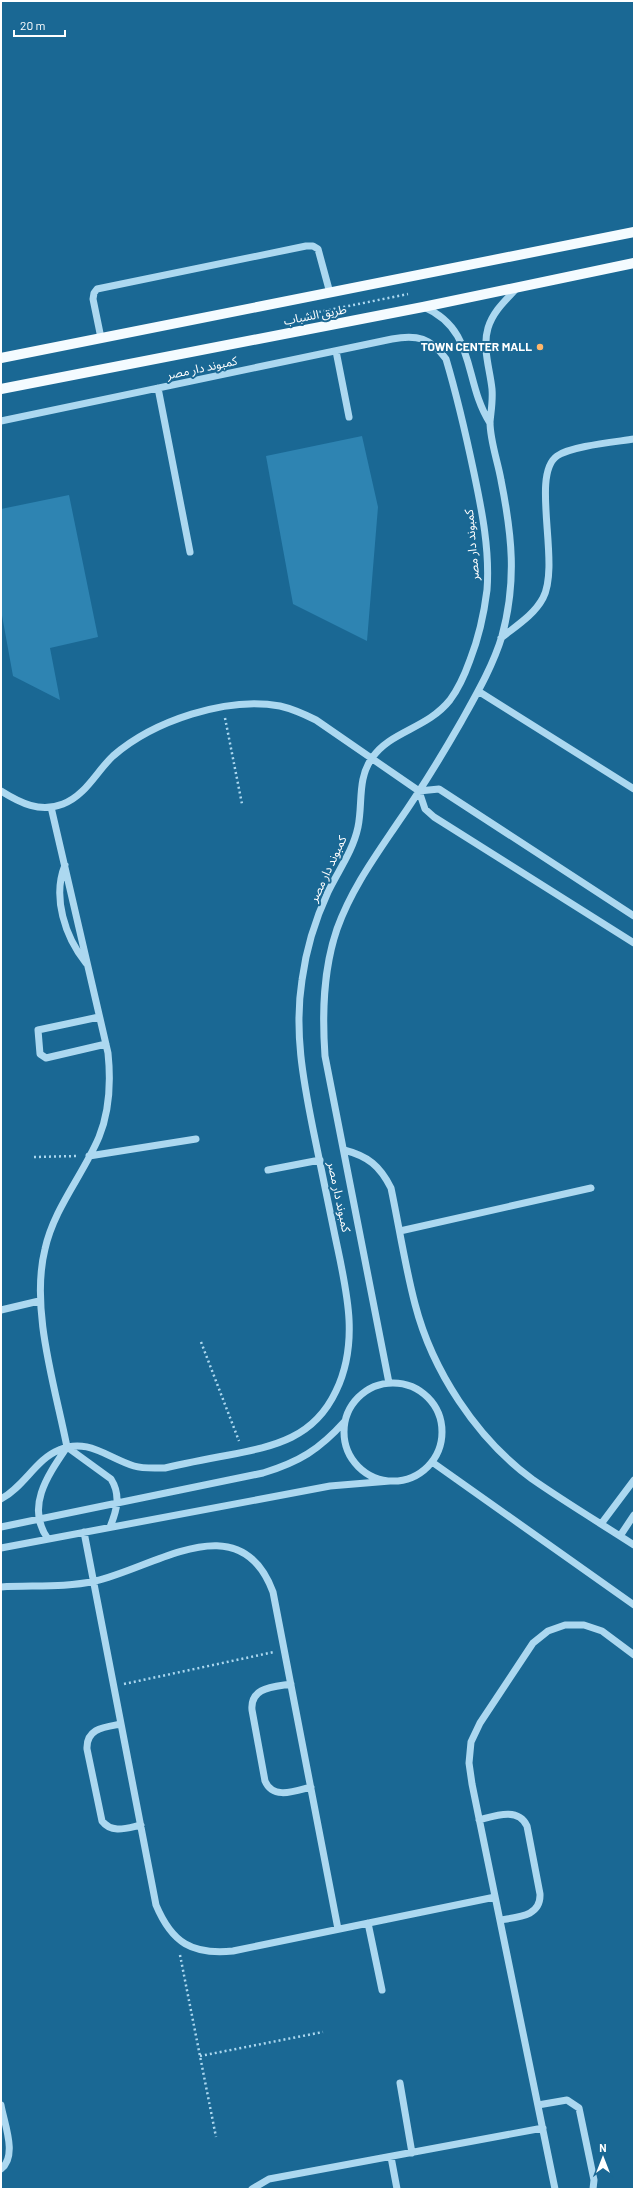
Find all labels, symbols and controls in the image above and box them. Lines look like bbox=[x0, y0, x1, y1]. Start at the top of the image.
scale bar bbox=[14, 12, 65, 38]
text: 20 m bbox=[20, 18, 46, 32]
street label: طريق الشباب bbox=[282, 301, 348, 329]
place label: TOWN CENTER MALL bbox=[421, 339, 532, 353]
marker: TOWN CENTER MALL bbox=[535, 342, 545, 352]
street label: كمبوند دار مصر bbox=[164, 353, 239, 383]
street label: كمبوند دار مصر bbox=[461, 508, 482, 582]
street label: كمبوند دار مصر bbox=[305, 832, 350, 905]
street label: كمبوند دار مصر bbox=[324, 1159, 354, 1234]
north arrow bbox=[583, 2138, 623, 2178]
text: N bbox=[599, 2141, 607, 2154]

